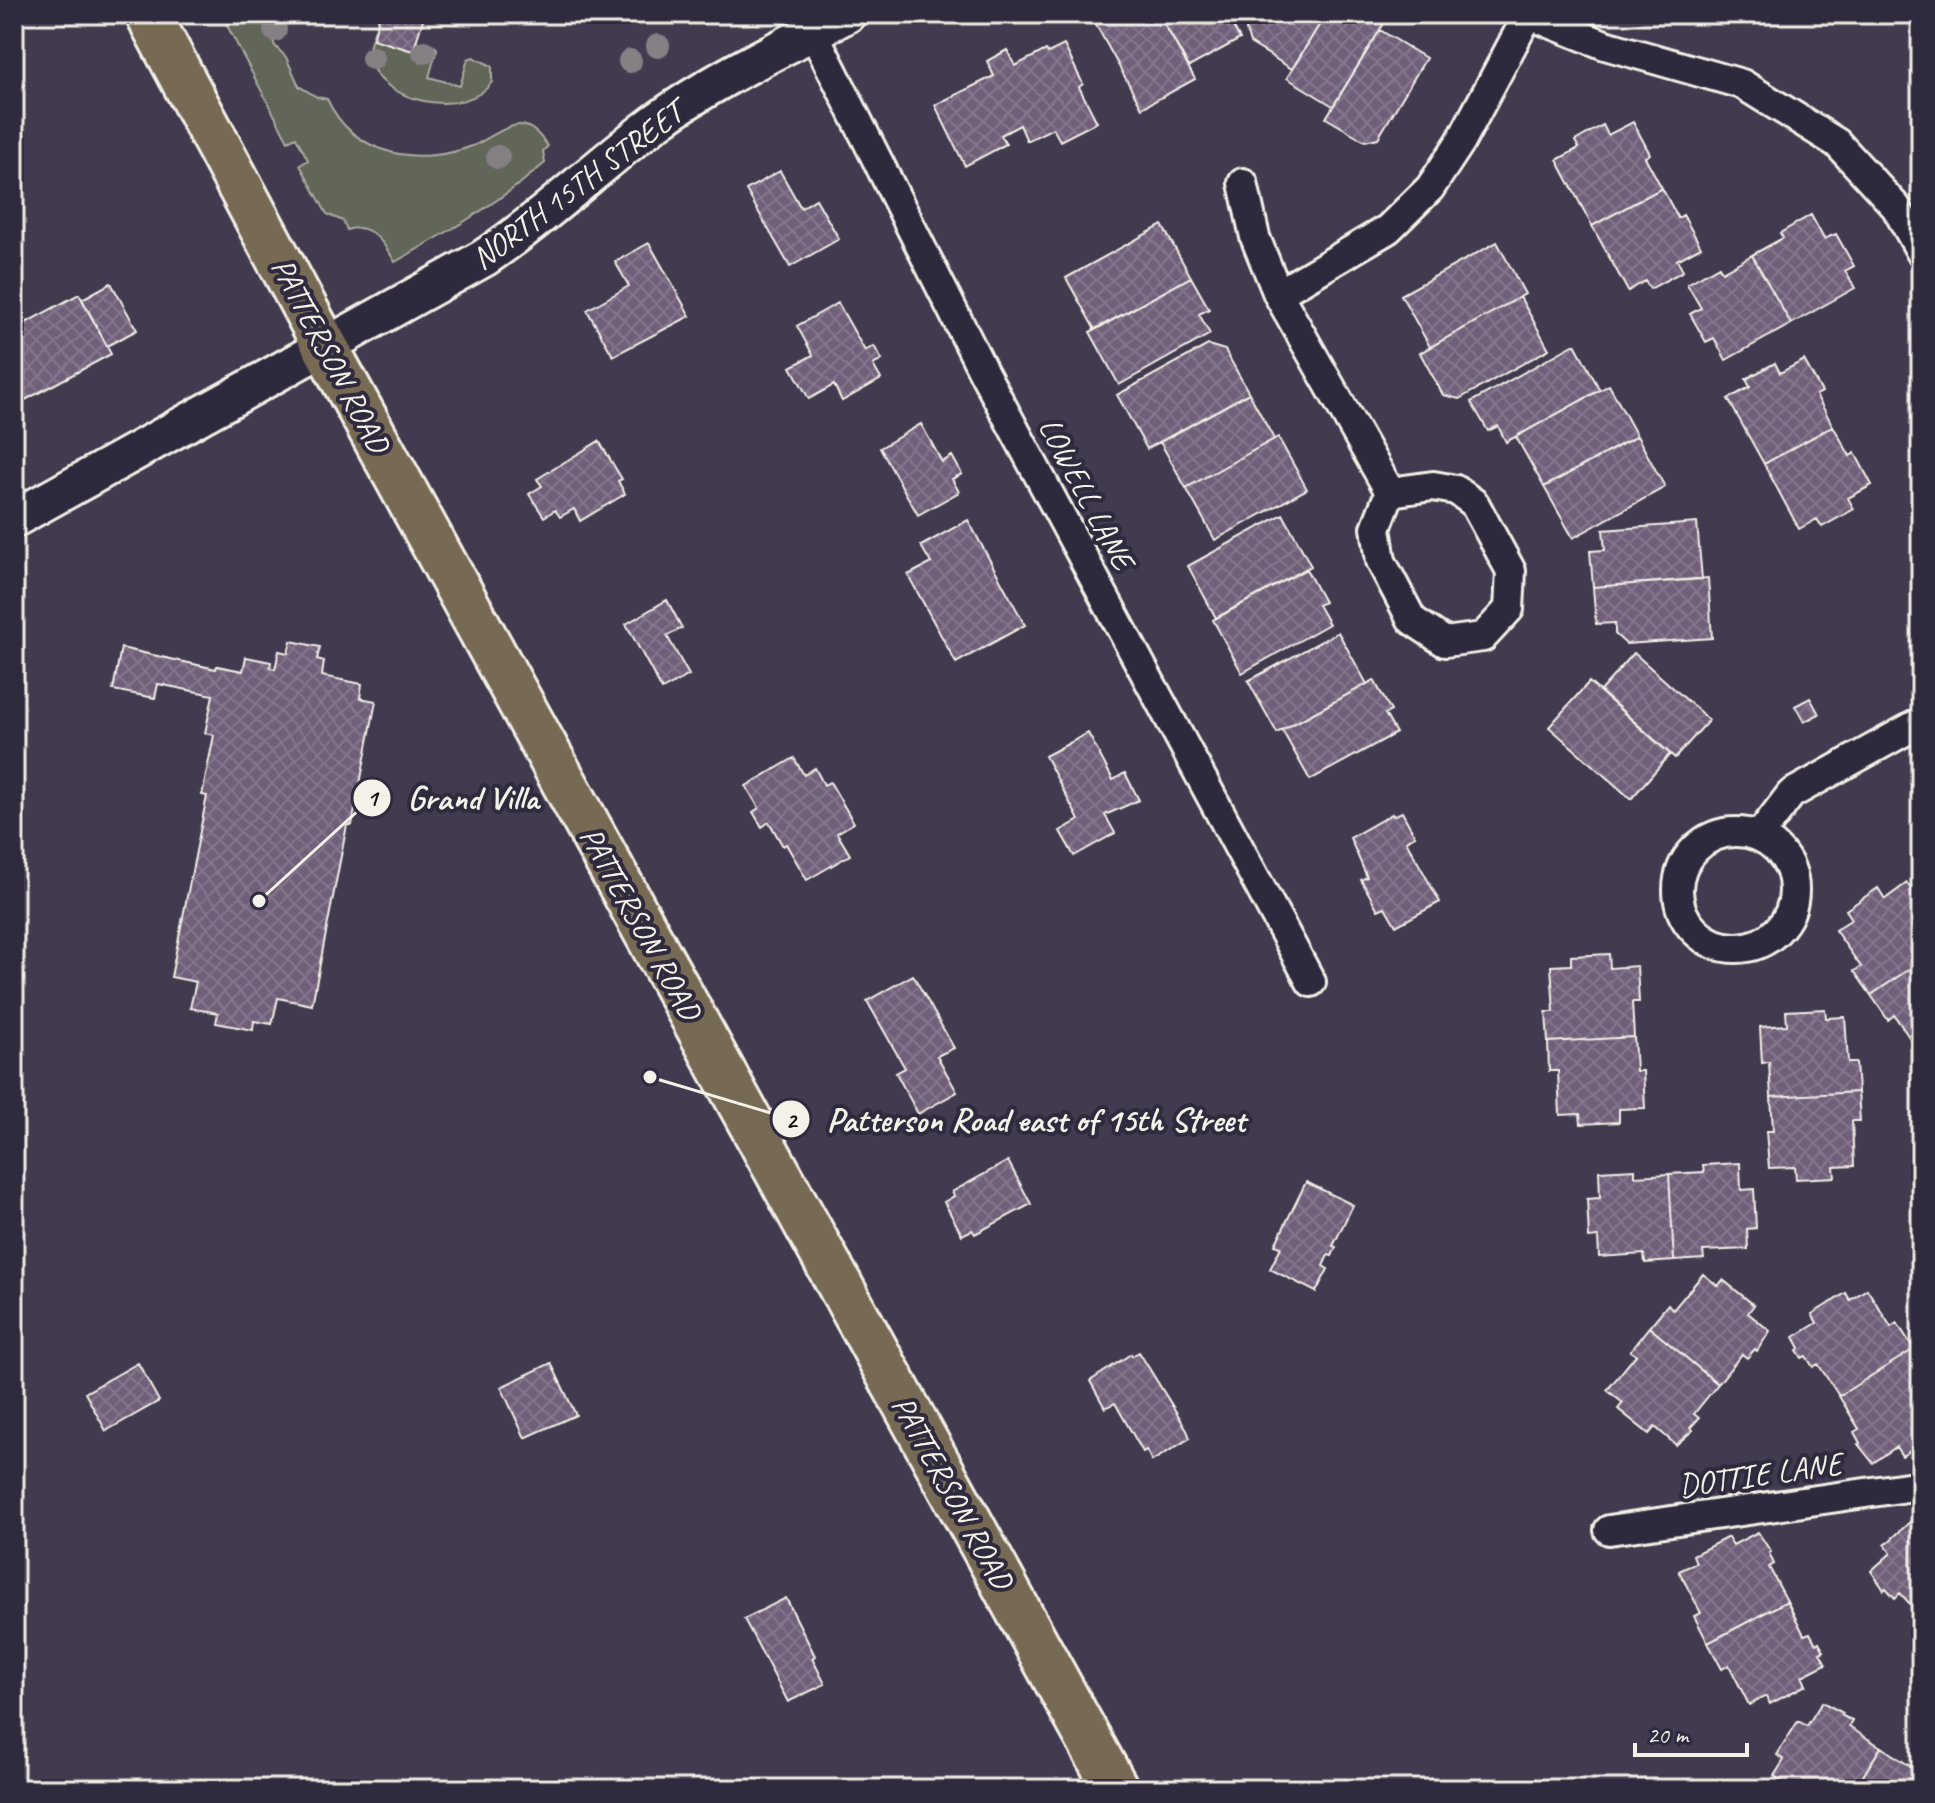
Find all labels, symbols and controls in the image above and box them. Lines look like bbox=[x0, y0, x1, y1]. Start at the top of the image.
street label: NORTH 15TH STREET bbox=[463, 87, 698, 278]
street label: PATTERSON ROAD bbox=[262, 251, 400, 462]
street label: LOWELL LANE bbox=[1030, 410, 1145, 580]
callout: Grand Villa bbox=[352, 769, 554, 827]
text: Grand Villa bbox=[407, 776, 541, 819]
text: 1 bbox=[367, 783, 381, 813]
street label: PATTERSON ROAD bbox=[571, 819, 712, 1029]
callout: Patterson Road east of 15th Street bbox=[771, 1090, 1261, 1148]
text: Patterson Road east of 15th Street bbox=[827, 1098, 1249, 1141]
text: 2 bbox=[786, 1105, 799, 1135]
street label: PATTERSON ROAD bbox=[883, 1388, 1024, 1598]
street label: DOTTIE LANE bbox=[1676, 1442, 1849, 1506]
scale bar bbox=[1635, 1707, 1747, 1757]
text: 20 m bbox=[1647, 1720, 1690, 1750]

